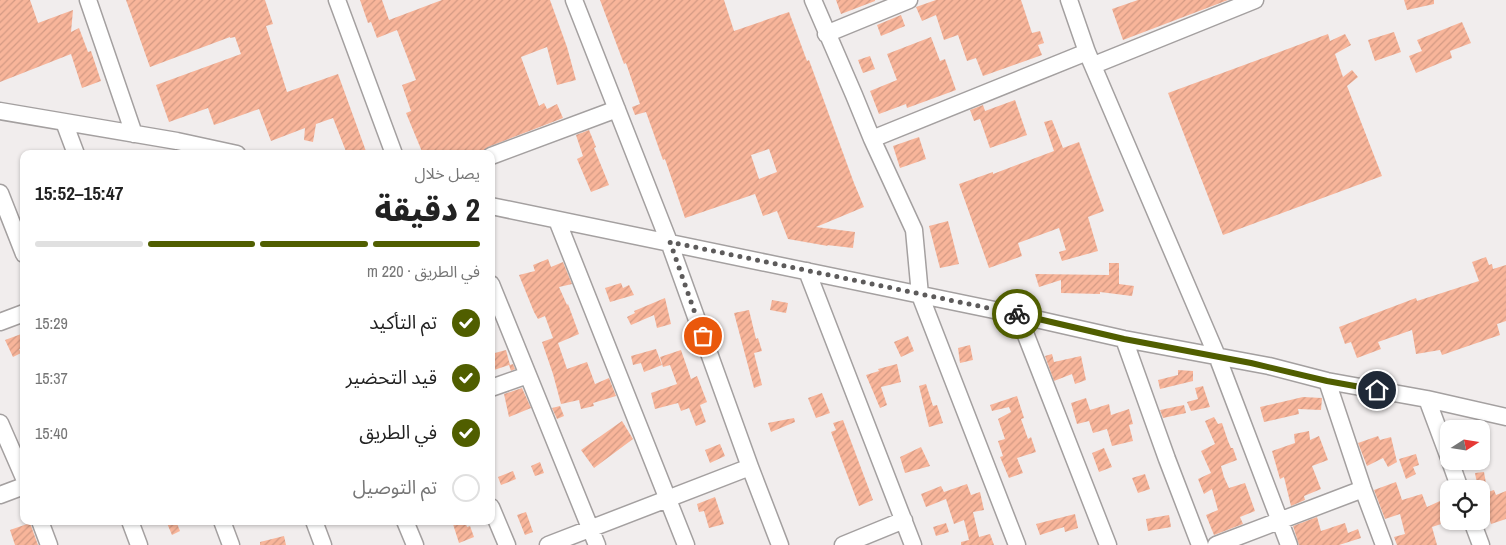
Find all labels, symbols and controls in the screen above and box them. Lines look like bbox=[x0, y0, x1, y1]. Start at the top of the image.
text: يصل خلال bbox=[415, 162, 480, 184]
text: 15:47–15:52 bbox=[35, 180, 123, 206]
text: 2 دقيقة bbox=[375, 188, 480, 231]
text: في الطريق · 220 m bbox=[367, 260, 480, 282]
courier bbox=[992, 289, 1042, 339]
icon: bike bbox=[1003, 300, 1031, 328]
text: تم التأكيد bbox=[369, 309, 437, 335]
icon: check bbox=[452, 309, 480, 337]
text: 15:29 bbox=[35, 312, 68, 334]
pin bbox=[682, 315, 724, 357]
icon: bag bbox=[689, 322, 717, 350]
text: قيد التحضير bbox=[346, 364, 437, 390]
icon: check bbox=[452, 364, 480, 392]
text: 15:37 bbox=[35, 367, 68, 389]
pin bbox=[1356, 369, 1398, 411]
icon: home bbox=[1363, 376, 1391, 404]
text: في الطريق bbox=[359, 419, 437, 445]
icon: check bbox=[452, 419, 480, 447]
north arrow bbox=[1440, 420, 1490, 470]
map controls bbox=[1440, 420, 1490, 530]
text: 15:40 bbox=[35, 422, 68, 444]
text: تم التوصيل bbox=[353, 474, 437, 500]
button: locate bbox=[1440, 480, 1490, 530]

